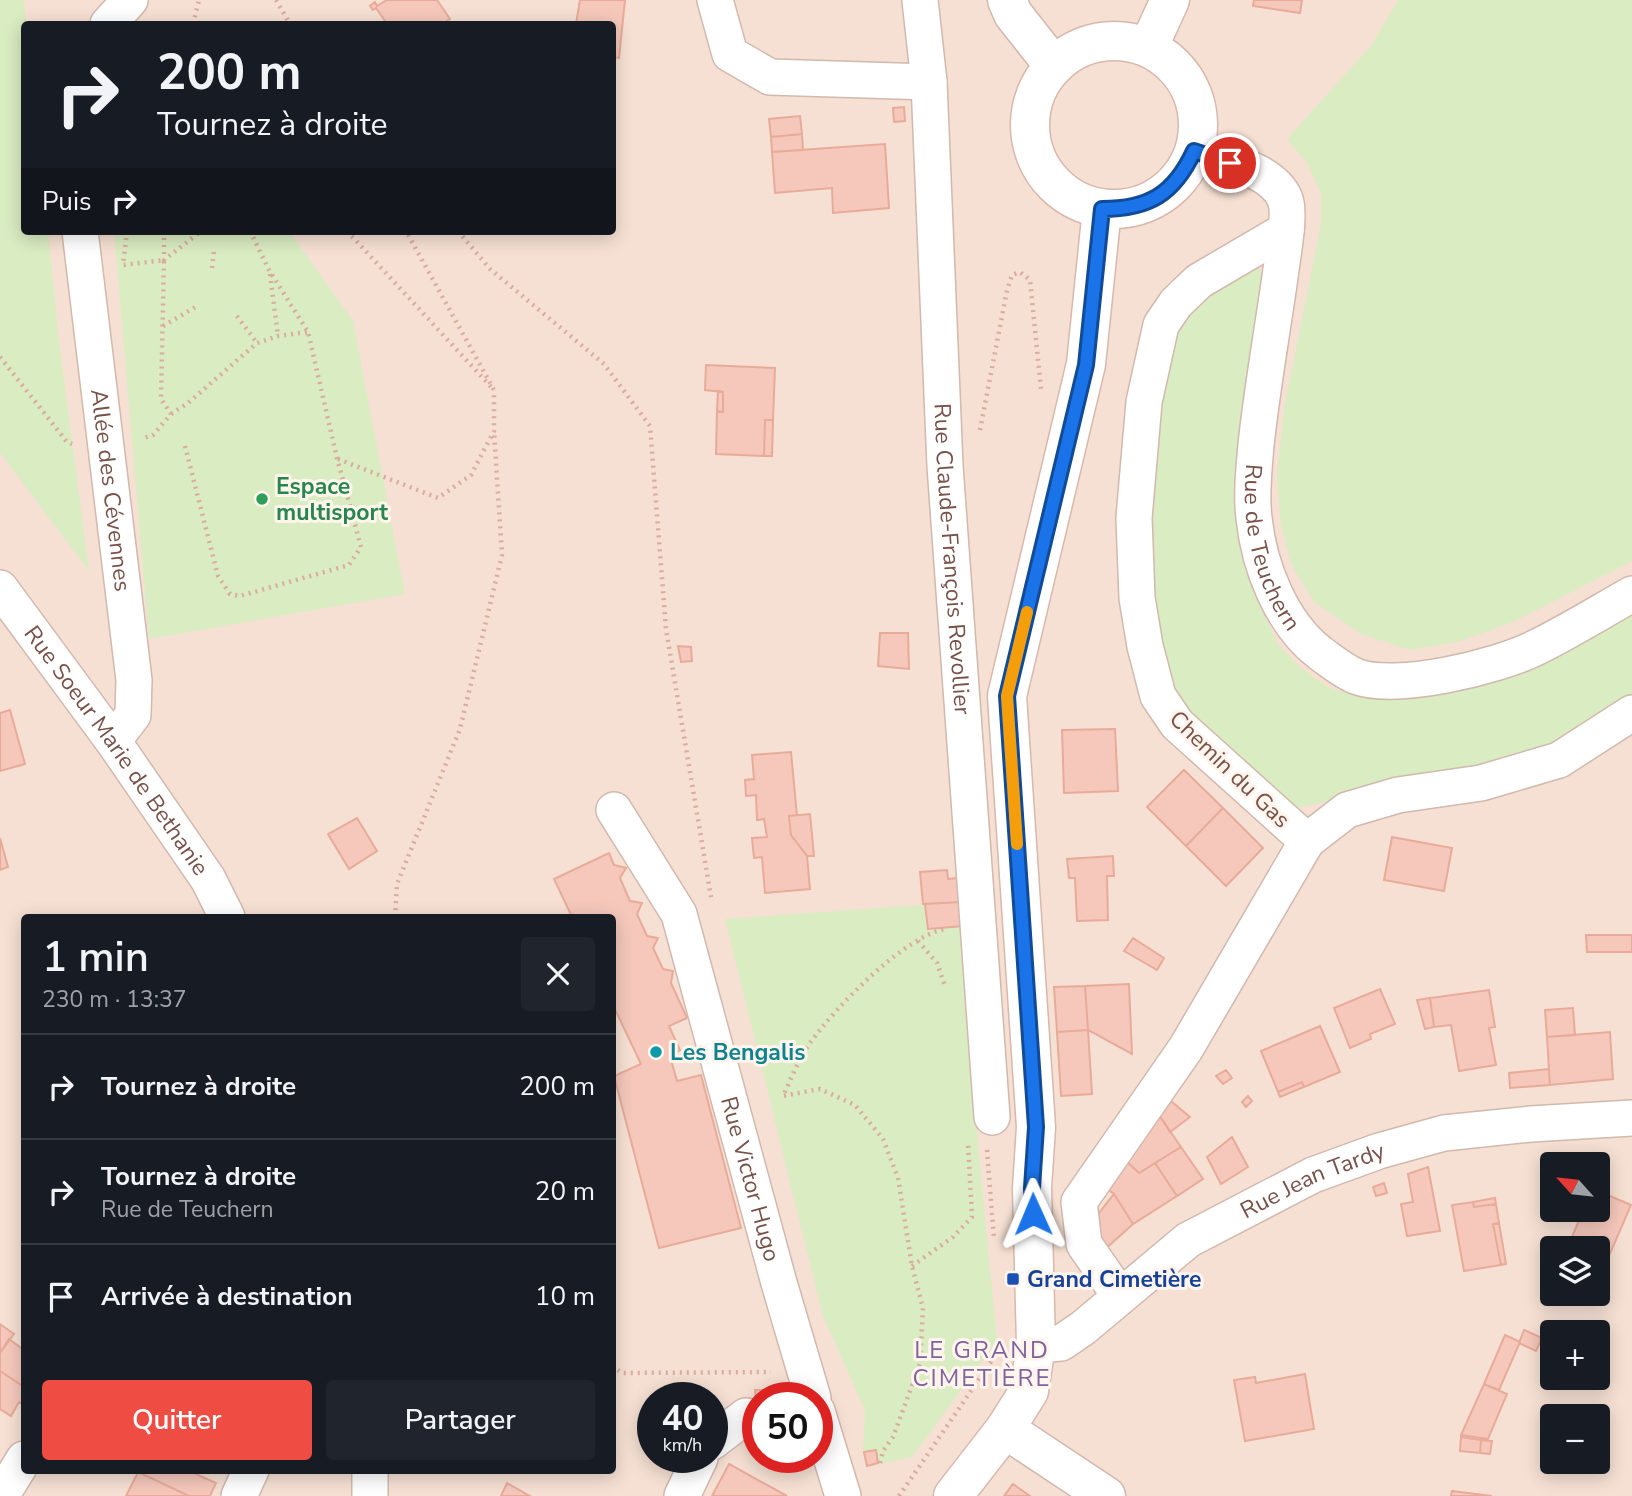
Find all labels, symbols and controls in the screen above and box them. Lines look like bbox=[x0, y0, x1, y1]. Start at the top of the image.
text: 200 m bbox=[157, 39, 301, 106]
icon: right bbox=[42, 49, 133, 140]
text: Tournez à droite bbox=[157, 103, 388, 146]
pin bbox=[1200, 133, 1260, 193]
icon: arrive bbox=[1211, 144, 1249, 182]
icon: right bbox=[105, 182, 143, 220]
text: Puis bbox=[42, 184, 91, 219]
street label: Allée des Cévennes bbox=[83, 387, 138, 593]
street label: Rue Claude-François Revollier bbox=[926, 403, 978, 716]
street label: Rue de Teuchern bbox=[1237, 463, 1308, 637]
place label: Espace multisport bbox=[276, 471, 388, 528]
marker: Espace multisport bbox=[254, 491, 270, 507]
street label: Rue Soeur Marie de Bethanie bbox=[17, 619, 216, 882]
street label: Chemin du Gas bbox=[1162, 704, 1297, 835]
text: 1 min bbox=[42, 929, 149, 986]
button: close bbox=[521, 937, 595, 1011]
text: 230 m · 13:37 bbox=[42, 984, 187, 1015]
place label: Les Bengalis bbox=[670, 1037, 805, 1068]
marker: Les Bengalis bbox=[648, 1044, 664, 1060]
icon: right bbox=[42, 1068, 80, 1106]
text: Tournez à droite bbox=[101, 1069, 296, 1104]
text: 200 m bbox=[519, 1069, 595, 1104]
street label: Rue Victor Hugo bbox=[713, 1093, 787, 1265]
street label: Rue Jean Tardy bbox=[1235, 1135, 1389, 1226]
north arrow bbox=[1540, 1152, 1610, 1222]
map controls bbox=[1540, 1152, 1610, 1474]
text: Tournez à droite bbox=[101, 1159, 296, 1194]
icon: right bbox=[42, 1173, 80, 1211]
text: 20 m bbox=[535, 1174, 595, 1209]
position arrow bbox=[996, 1177, 1070, 1251]
text: Rue de Teuchern bbox=[101, 1194, 273, 1225]
button: layers bbox=[1540, 1236, 1610, 1306]
place label: Grand Cimetière bbox=[1027, 1264, 1201, 1295]
marker: Grand Cimetière bbox=[1005, 1271, 1021, 1287]
icon: arrive bbox=[42, 1278, 80, 1316]
text: Arrivée à destination bbox=[101, 1279, 352, 1314]
text: 10 m bbox=[535, 1279, 595, 1314]
button: + bbox=[1540, 1320, 1610, 1390]
district label: LE GRAND CIMETIÈRE bbox=[912, 1334, 1052, 1394]
button: Quitter bbox=[42, 1380, 312, 1460]
button: Partager bbox=[326, 1380, 595, 1460]
speed limit sign: 50 bbox=[742, 1382, 833, 1473]
text: 40 bbox=[661, 1395, 704, 1442]
button: − bbox=[1540, 1404, 1610, 1474]
text: km/h bbox=[663, 1433, 702, 1457]

